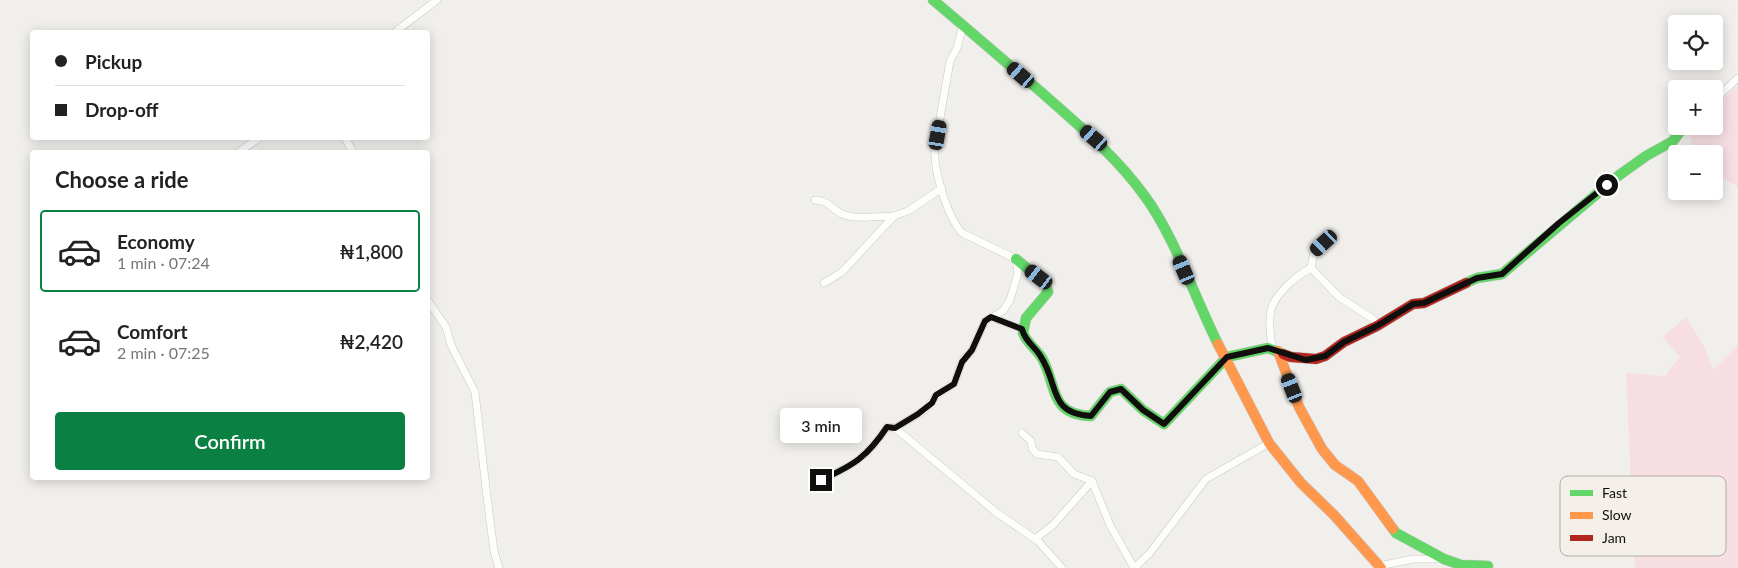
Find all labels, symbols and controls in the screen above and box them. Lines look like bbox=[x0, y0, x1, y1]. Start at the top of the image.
map controls bbox=[1668, 15, 1723, 200]
button: locate bbox=[1668, 15, 1723, 70]
text: Pickup bbox=[85, 50, 142, 73]
car bbox=[1004, 59, 1037, 91]
button: + bbox=[1668, 80, 1723, 135]
text: Drop-off bbox=[85, 98, 159, 121]
car bbox=[928, 119, 947, 151]
car bbox=[1077, 122, 1110, 154]
button: − bbox=[1668, 145, 1723, 200]
text: Choose a ride bbox=[55, 166, 189, 193]
route start bbox=[1596, 174, 1618, 196]
car bbox=[1307, 227, 1340, 259]
icon: car bbox=[57, 229, 102, 274]
text: Economy bbox=[117, 230, 195, 253]
text: ₦1,800 bbox=[339, 240, 403, 263]
text: 1 min · 07:24 bbox=[117, 253, 210, 272]
car bbox=[1171, 253, 1196, 287]
car bbox=[1022, 262, 1055, 292]
icon: car bbox=[57, 319, 102, 364]
text: Comfort bbox=[117, 320, 188, 343]
text: ₦2,420 bbox=[339, 330, 403, 353]
text: 2 min · 07:25 bbox=[117, 343, 210, 362]
car bbox=[1279, 371, 1304, 405]
callout: 3 min bbox=[780, 408, 862, 442]
button: Confirm bbox=[55, 412, 405, 470]
text: 3 min bbox=[801, 416, 841, 435]
route end bbox=[810, 469, 832, 491]
legend bbox=[1560, 476, 1726, 556]
text: Fast bbox=[1602, 484, 1627, 501]
text: Slow bbox=[1602, 506, 1632, 523]
text: Jam bbox=[1602, 529, 1626, 546]

